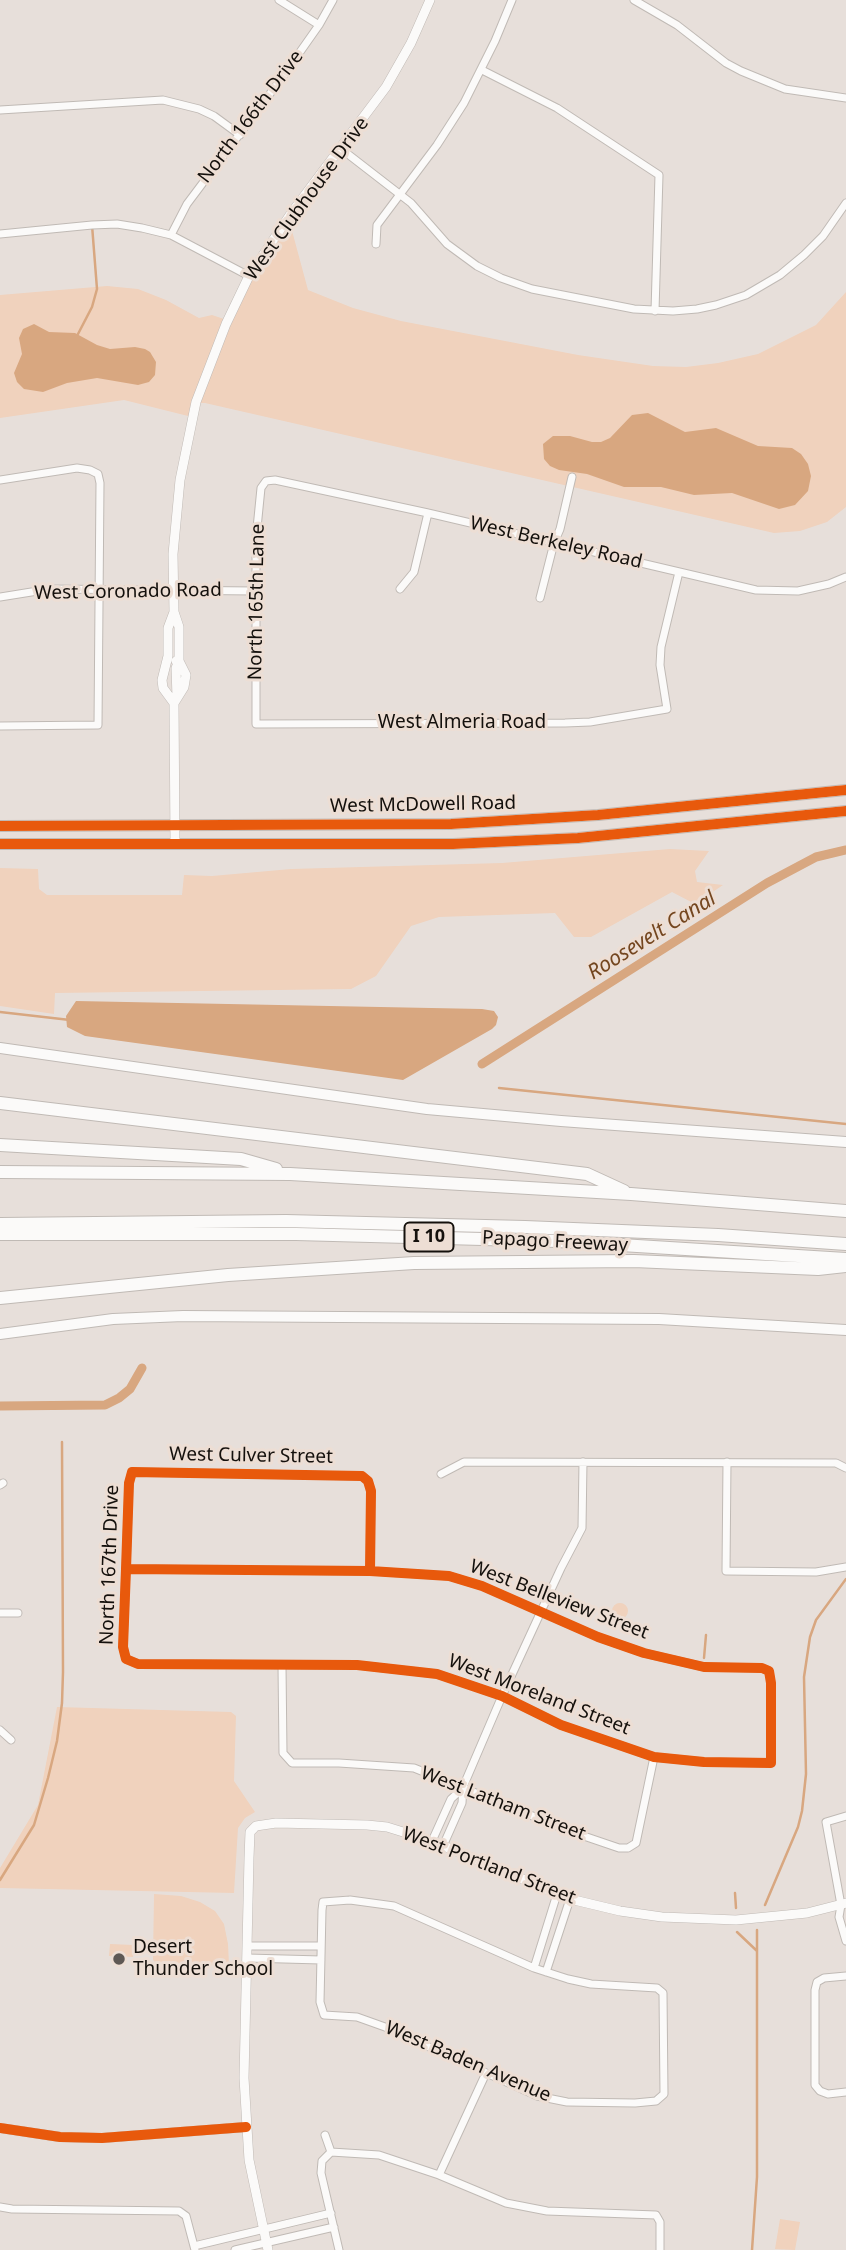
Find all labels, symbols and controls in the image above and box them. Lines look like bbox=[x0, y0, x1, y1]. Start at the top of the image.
street label: North 166th Drive bbox=[194, 46, 308, 188]
street label: West Clubhouse Drive bbox=[240, 113, 374, 285]
street label: West Berkeley Road bbox=[468, 512, 644, 574]
street label: North 165th Lane bbox=[244, 524, 270, 680]
street label: West Coronado Road bbox=[34, 579, 222, 605]
street label: West Almeria Road bbox=[378, 712, 546, 734]
street label: West McDowell Road bbox=[330, 792, 516, 818]
water label: Roosevelt Canal bbox=[583, 886, 721, 986]
road number: I 10 bbox=[404, 1222, 453, 1252]
street label: Papago Freeway bbox=[481, 1227, 629, 1257]
street label: West Culver Street bbox=[169, 1443, 333, 1469]
street label: North 167th Drive bbox=[96, 1484, 124, 1646]
street label: West Belleview Street bbox=[466, 1555, 652, 1645]
street label: West Moreland Street bbox=[445, 1650, 633, 1740]
street label: West Latham Street bbox=[417, 1762, 589, 1846]
street label: West Portland Street bbox=[399, 1822, 579, 1910]
place label: Desert Thunder School bbox=[133, 1937, 273, 1981]
marker: Desert Thunder School bbox=[111, 1951, 127, 1967]
street label: West Baden Avenue bbox=[382, 2017, 554, 2107]

